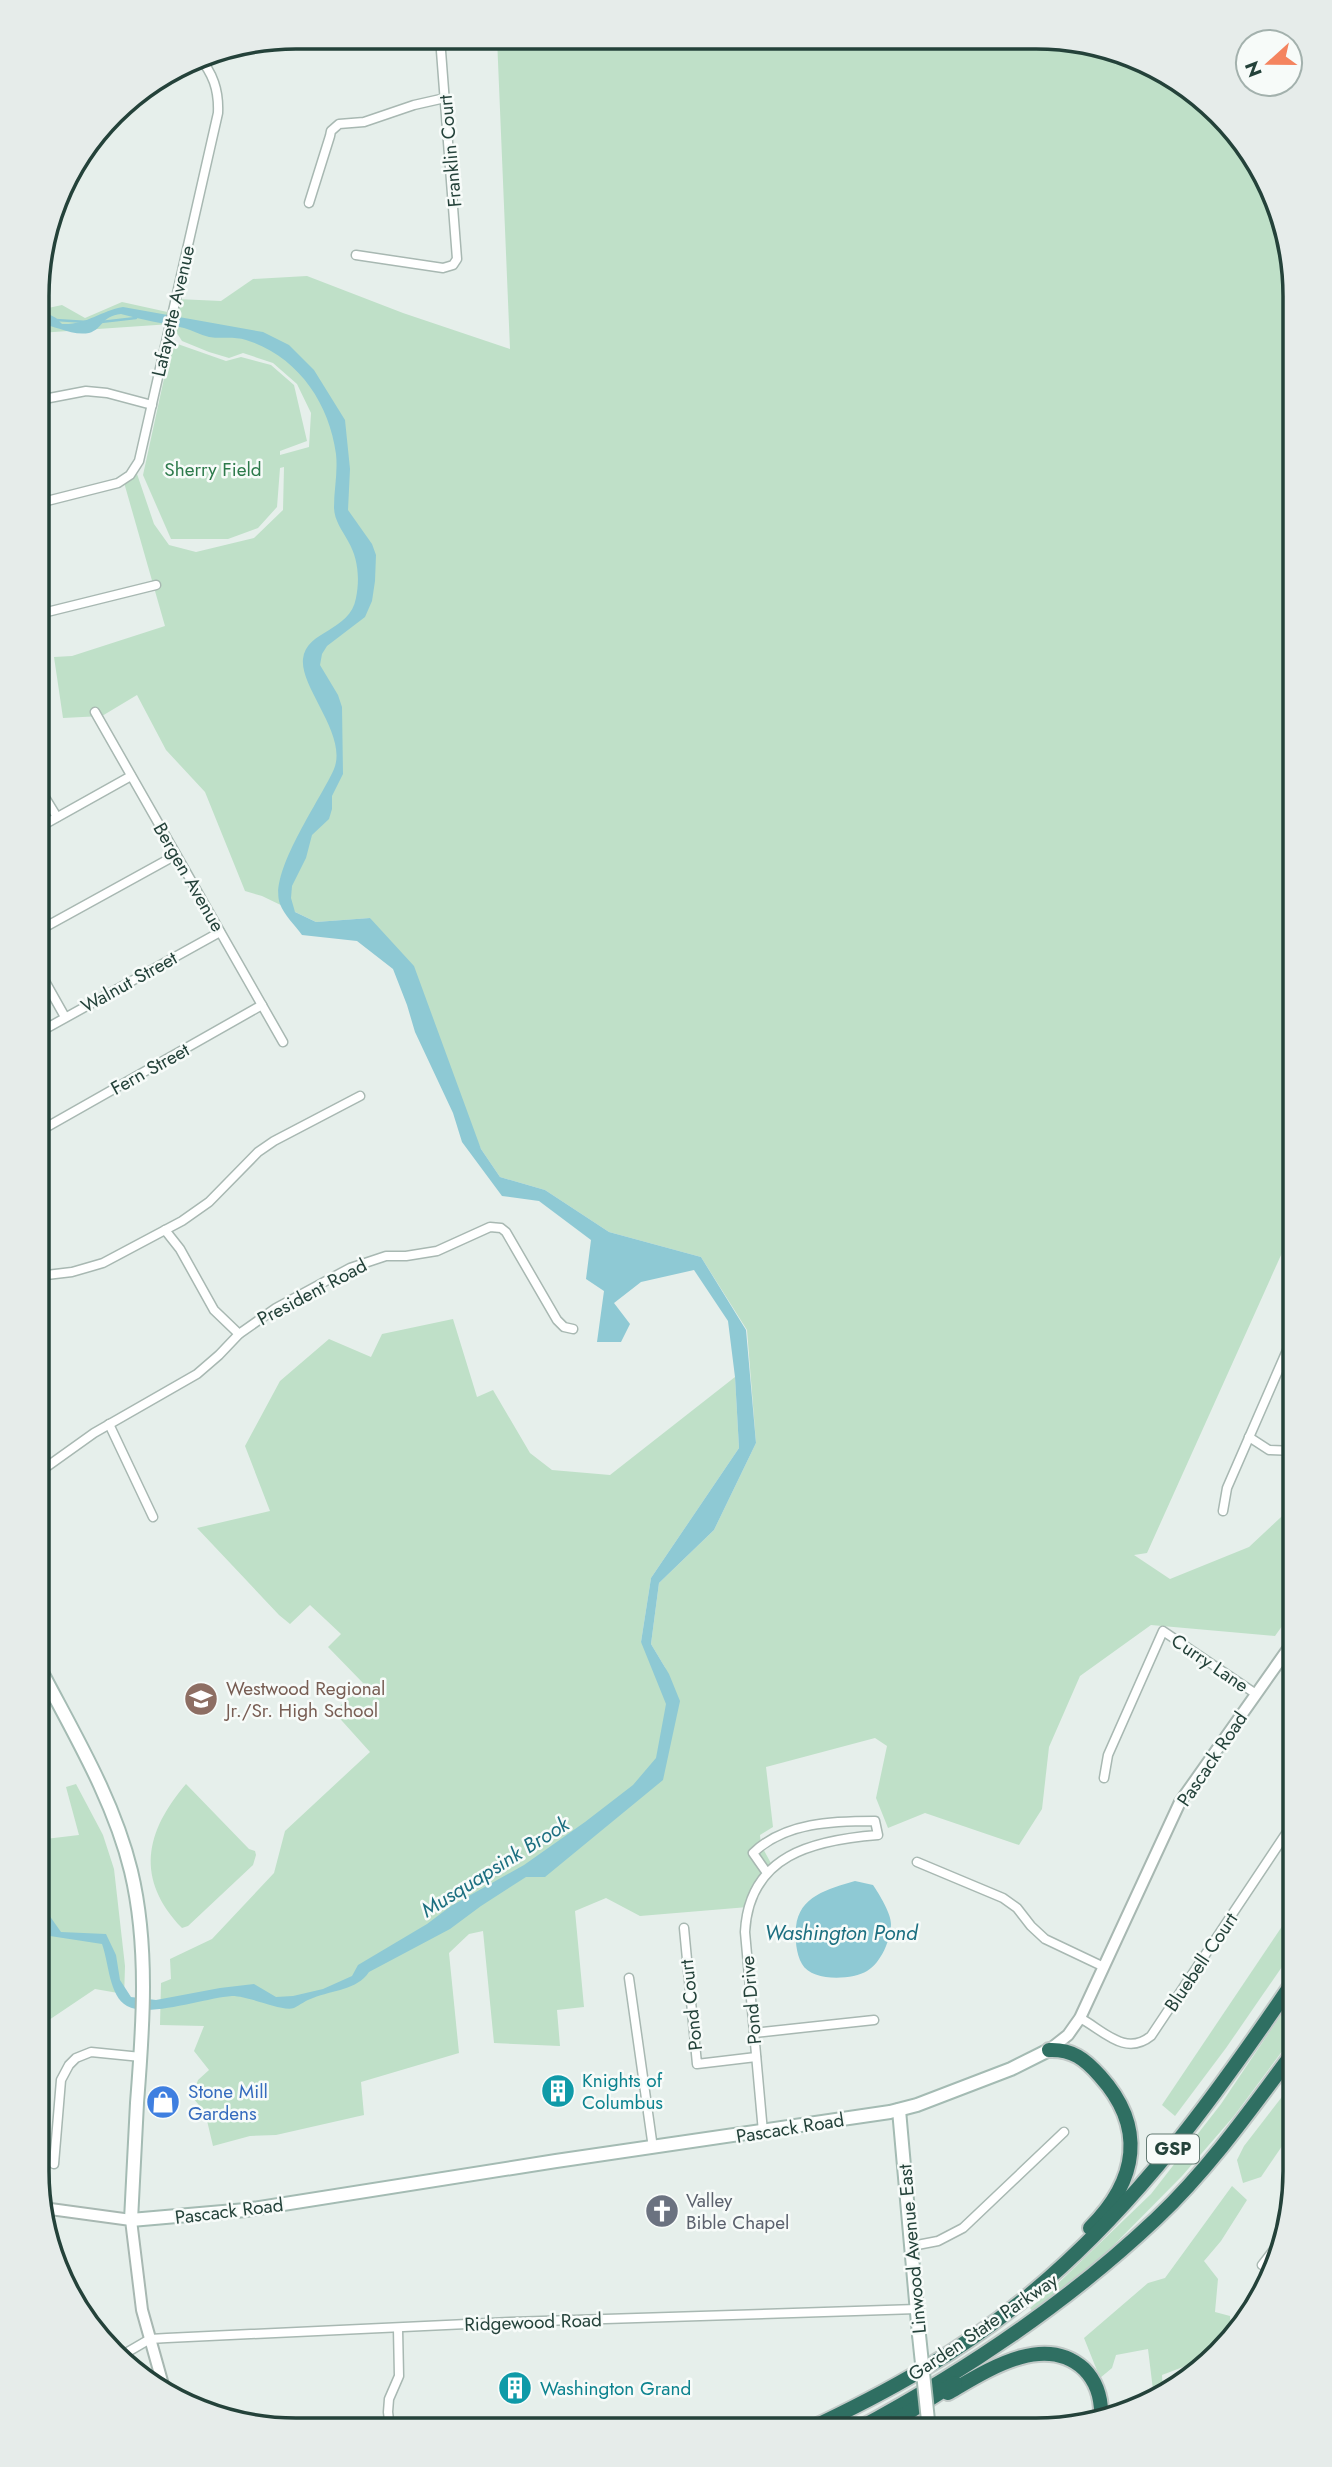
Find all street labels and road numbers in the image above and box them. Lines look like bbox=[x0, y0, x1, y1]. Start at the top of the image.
street label: Franklin Court bbox=[432, 93, 468, 208]
street label: Lafayette Avenue bbox=[145, 243, 201, 379]
street label: Bergen Avenue bbox=[147, 817, 231, 937]
street label: Walnut Street bbox=[76, 944, 182, 1019]
street label: Fern Street bbox=[106, 1036, 195, 1102]
street label: President Road bbox=[252, 1252, 372, 1332]
street label: Curry Lane bbox=[1166, 1627, 1254, 1699]
street label: Pascack Road bbox=[1170, 1706, 1254, 1812]
street label: Bluebell Court bbox=[1158, 1907, 1244, 2017]
street label: Pond Drive bbox=[734, 1954, 768, 2045]
street label: Pond Court bbox=[673, 1958, 709, 2052]
street label: Pascack Road bbox=[734, 2106, 846, 2150]
road number: GSP bbox=[1147, 2134, 1199, 2164]
street label: Linwood Avenue East bbox=[891, 2163, 933, 2335]
street label: Pascack Road bbox=[173, 2191, 285, 2231]
street label: Garden State Parkway bbox=[903, 2266, 1064, 2387]
street label: Ridgewood Road bbox=[464, 2306, 602, 2338]

